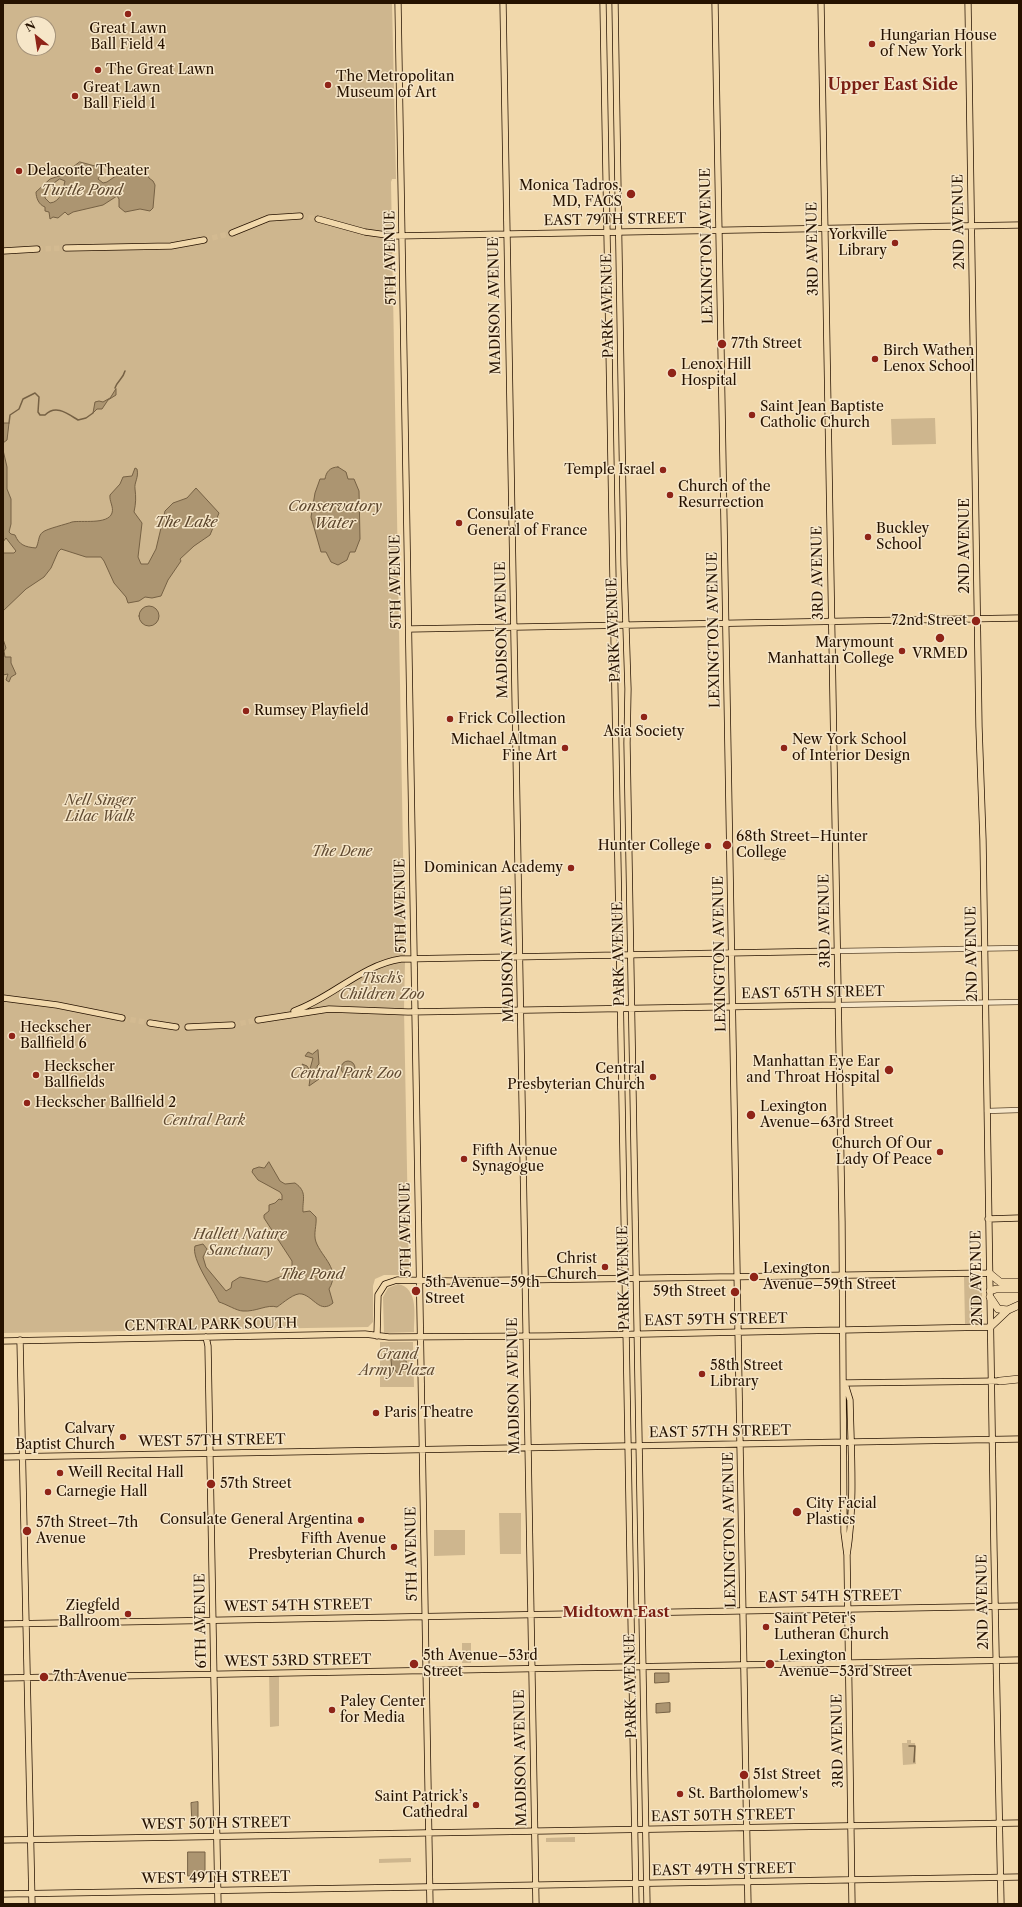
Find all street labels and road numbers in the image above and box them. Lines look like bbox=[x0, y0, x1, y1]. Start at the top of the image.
street label: LEXINGTON AVENUE bbox=[697, 168, 717, 324]
street label: 2ND AVENUE bbox=[950, 174, 968, 270]
street label: 3RD AVENUE bbox=[804, 202, 822, 296]
street label: 5TH AVENUE bbox=[382, 210, 400, 306]
street label: EAST 79TH STREET bbox=[543, 210, 687, 230]
street label: MADISON AVENUE bbox=[485, 237, 505, 375]
street label: PARK AVENUE bbox=[599, 253, 617, 359]
street label: 2ND AVENUE bbox=[957, 498, 973, 594]
street label: 3RD AVENUE bbox=[809, 526, 827, 620]
street label: 5TH AVENUE bbox=[387, 534, 405, 630]
street label: LEXINGTON AVENUE bbox=[704, 552, 724, 708]
street label: MADISON AVENUE bbox=[492, 561, 512, 699]
street label: PARK AVENUE bbox=[604, 577, 624, 683]
street label: 5TH AVENUE bbox=[392, 858, 410, 954]
street label: 3RD AVENUE bbox=[816, 874, 834, 968]
street label: LEXINGTON AVENUE bbox=[710, 876, 730, 1032]
street label: MADISON AVENUE bbox=[498, 885, 518, 1023]
street label: PARK AVENUE bbox=[610, 901, 628, 1007]
street label: 2ND AVENUE bbox=[963, 906, 981, 1002]
street label: EAST 65TH STREET bbox=[741, 983, 885, 1003]
street label: 5TH AVENUE bbox=[397, 1182, 415, 1278]
street label: PARK AVENUE bbox=[615, 1225, 633, 1331]
street label: 2ND AVENUE bbox=[968, 1230, 986, 1326]
street label: EAST 59TH STREET bbox=[644, 1310, 788, 1330]
street label: CENTRAL PARK SOUTH bbox=[124, 1315, 298, 1335]
street label: MADISON AVENUE bbox=[504, 1317, 524, 1455]
street label: EAST 57TH STREET bbox=[649, 1422, 791, 1442]
street label: WEST 57TH STREET bbox=[138, 1431, 286, 1451]
street label: LEXINGTON AVENUE bbox=[720, 1452, 740, 1608]
street label: 5TH AVENUE bbox=[403, 1506, 421, 1602]
street label: 2ND AVENUE bbox=[974, 1554, 992, 1650]
street label: 6TH AVENUE bbox=[192, 1573, 210, 1669]
street label: EAST 54TH STREET bbox=[758, 1587, 902, 1607]
street label: WEST 54TH STREET bbox=[224, 1596, 372, 1616]
street label: PARK AVENUE bbox=[622, 1633, 640, 1739]
street label: WEST 53RD STREET bbox=[224, 1651, 372, 1671]
street label: MADISON AVENUE bbox=[511, 1689, 531, 1827]
street label: 3RD AVENUE bbox=[829, 1694, 847, 1788]
street label: EAST 50TH STREET bbox=[651, 1806, 795, 1826]
street label: WEST 50TH STREET bbox=[141, 1814, 291, 1834]
street label: EAST 49TH STREET bbox=[652, 1860, 796, 1880]
street label: WEST 49TH STREET bbox=[141, 1868, 291, 1888]

